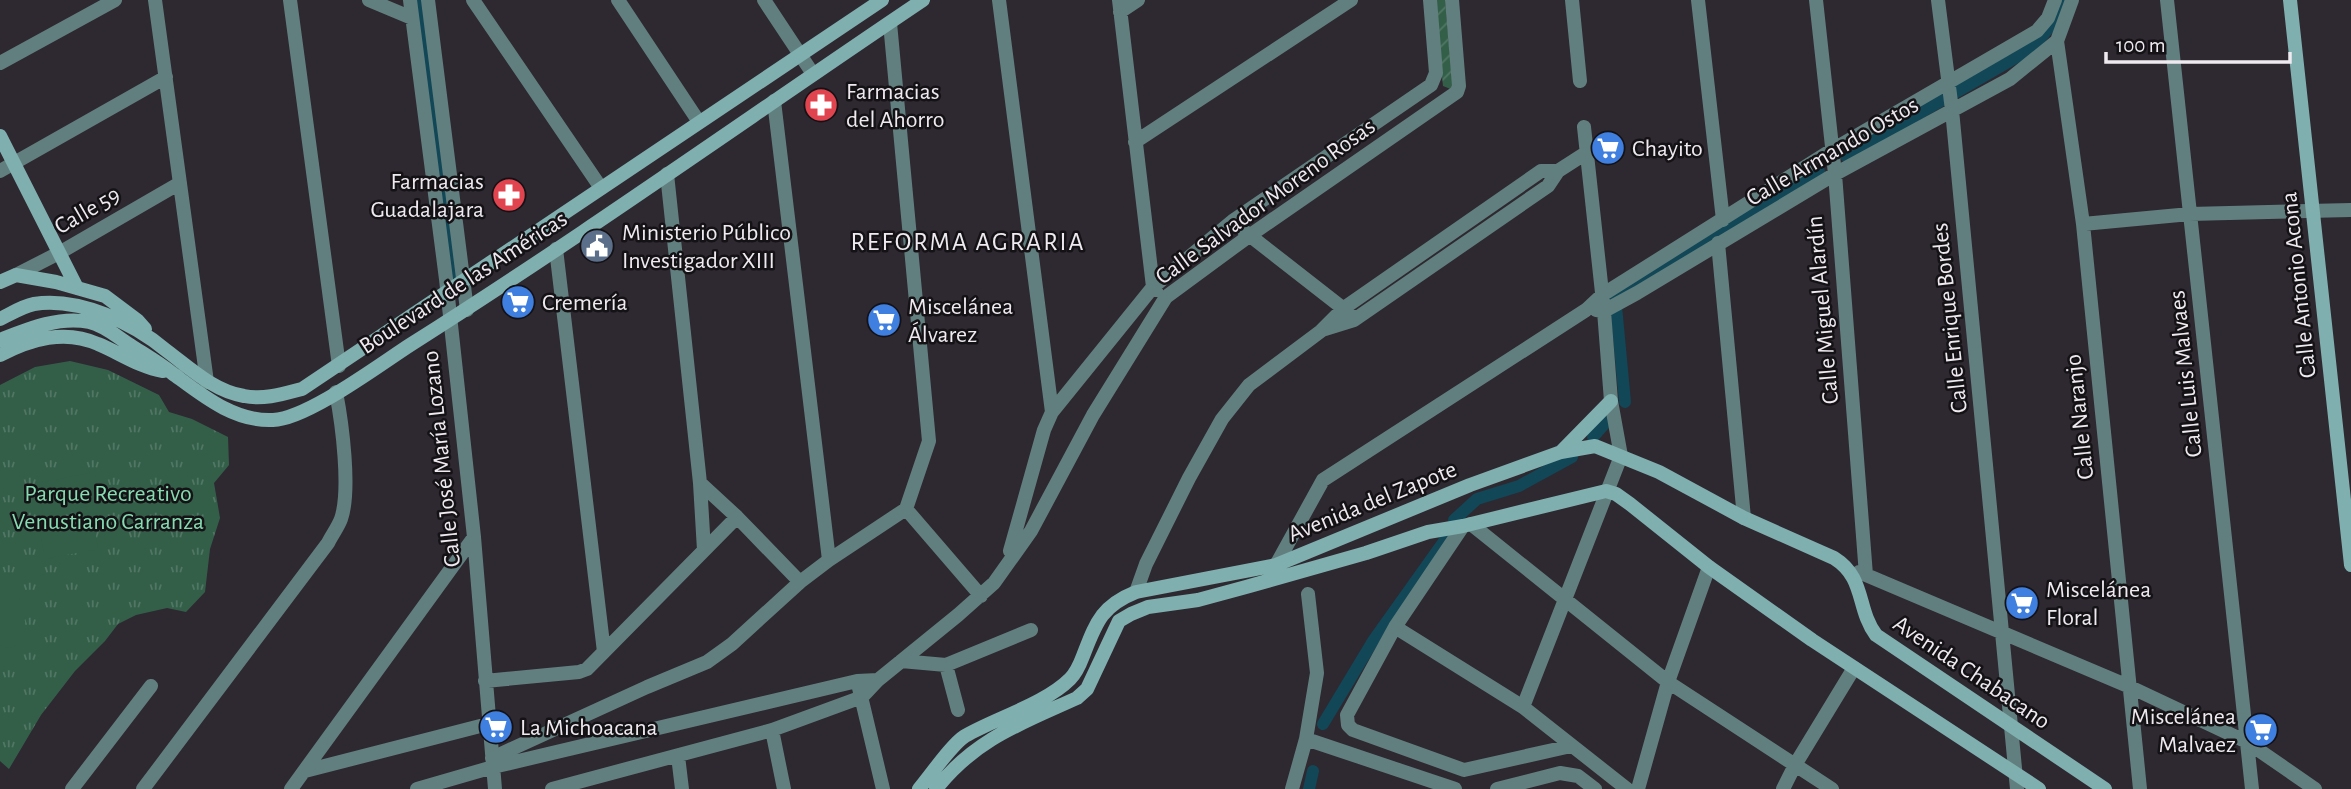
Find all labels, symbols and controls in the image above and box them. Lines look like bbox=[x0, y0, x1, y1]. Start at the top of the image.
scale bar bbox=[2106, 21, 2290, 65]
text: 100 m bbox=[2116, 35, 2166, 56]
place label: Farmacias del Ahorro bbox=[846, 80, 945, 132]
pharmacy icon: Farmacias del Ahorro bbox=[802, 86, 840, 124]
street label: Calle Armando Ostos bbox=[1742, 93, 1923, 211]
street label: Calle Salvador Moreno Rosas bbox=[1151, 114, 1380, 289]
supermarket icon: Chayito bbox=[1589, 129, 1627, 167]
place label: Chayito bbox=[1632, 137, 1703, 161]
place label: Farmacias Guadalajara bbox=[370, 170, 484, 222]
pharmacy icon: Farmacias Guadalajara bbox=[490, 176, 528, 214]
street label: Calle 59 bbox=[50, 183, 125, 239]
street label: Calle Antonio Acona bbox=[2277, 191, 2321, 379]
street label: Boulevard de las Américas bbox=[355, 207, 572, 359]
street label: Calle Miguel Alardín bbox=[1803, 215, 1843, 405]
place label: Ministerio Público Investigador XIII bbox=[622, 221, 791, 273]
street label: Calle Enrique Bordes bbox=[1928, 222, 1972, 414]
public building icon: Ministerio Público Investigador XIII bbox=[578, 227, 616, 265]
district label: REFORMA AGRARIA bbox=[850, 229, 1086, 255]
supermarket icon: Cremería bbox=[499, 283, 537, 321]
street label: Calle Luis Malvaes bbox=[2165, 289, 2207, 459]
place label: Cremería bbox=[542, 291, 628, 315]
place label: Miscelánea Álvarez bbox=[908, 295, 1013, 347]
supermarket icon: Miscelánea Álvarez bbox=[865, 301, 903, 339]
street label: Calle José María Lozano bbox=[419, 350, 465, 568]
street label: Calle Naranjo bbox=[2061, 353, 2099, 481]
street label: Avenida del Zapote bbox=[1285, 457, 1460, 547]
park label: Parque Recreativo Venustiano Carranza bbox=[12, 482, 204, 534]
place label: Miscelánea Floral bbox=[2046, 578, 2151, 630]
supermarket icon: Miscelánea Floral bbox=[2003, 584, 2041, 622]
street label: Avenida Chabacano bbox=[1889, 612, 2054, 734]
place label: Miscelánea Malvaez bbox=[2131, 705, 2236, 757]
supermarket icon: La Michoacana bbox=[477, 708, 515, 746]
supermarket icon: Miscelánea Malvaez bbox=[2242, 711, 2280, 749]
place label: La Michoacana bbox=[520, 716, 658, 740]

